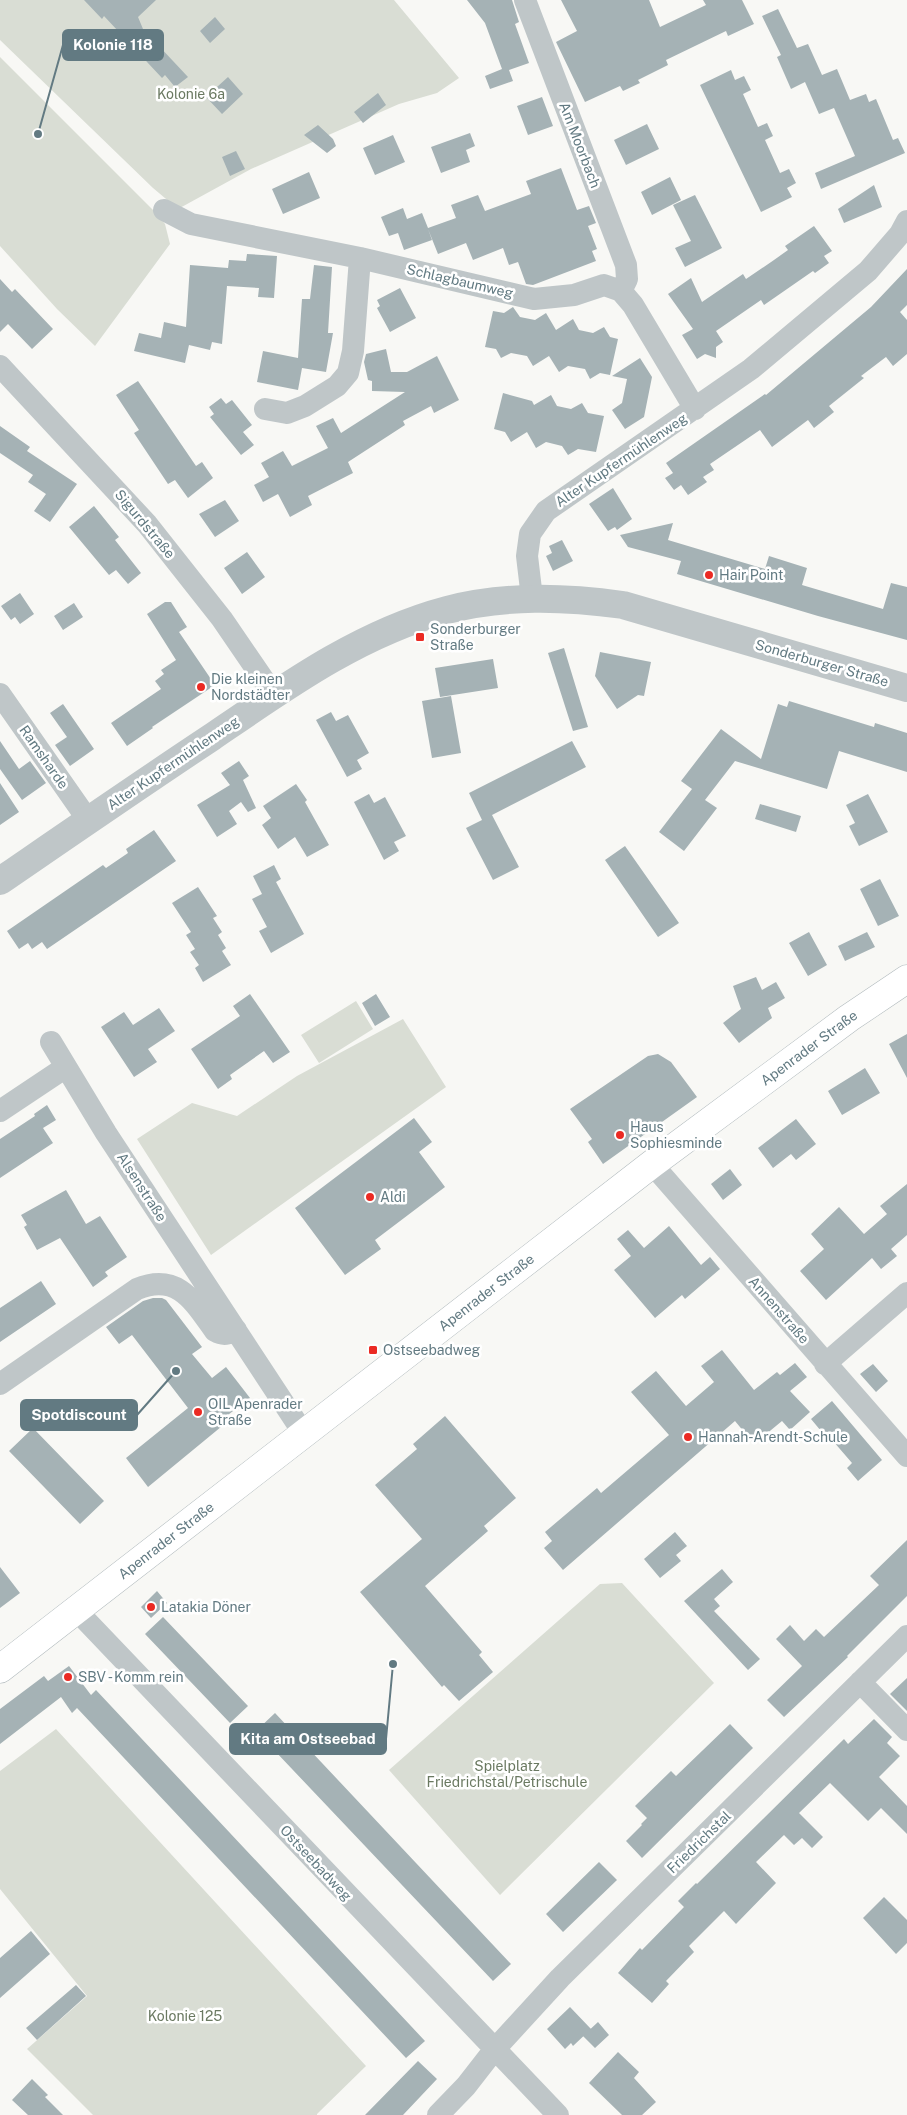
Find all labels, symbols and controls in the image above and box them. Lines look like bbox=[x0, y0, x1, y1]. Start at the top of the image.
callout: Kolonie 118 bbox=[63, 30, 163, 60]
text: Kolonie 118 bbox=[73, 36, 153, 53]
park label: Kolonie 6a bbox=[157, 86, 225, 102]
street label: Am Moorbach bbox=[556, 100, 604, 190]
street label: Schlagbaumweg bbox=[405, 261, 515, 301]
street label: Alter Kupfermühlenweg bbox=[552, 410, 690, 510]
street label: Sigurdstraße bbox=[112, 486, 178, 562]
place label: Hair Point bbox=[719, 567, 783, 583]
marker: Hair Point bbox=[703, 569, 715, 581]
place label: Sonderburger Straße bbox=[430, 621, 521, 653]
marker: Sonderburger Straße bbox=[414, 631, 426, 643]
street label: Sonderburger Straße bbox=[754, 636, 891, 690]
place label: Die kleinen Nordstädter bbox=[211, 671, 290, 703]
marker: Die kleinen Nordstädter bbox=[195, 681, 207, 693]
street label: Alter Kupfermühlenweg bbox=[104, 713, 242, 813]
street label: Ramsharde bbox=[16, 722, 72, 792]
street label: Apenrader Straße bbox=[757, 1007, 860, 1089]
place label: Haus Sophiesminde bbox=[630, 1119, 722, 1151]
marker: Haus Sophiesminde bbox=[614, 1129, 626, 1141]
street label: Alsenstraße bbox=[114, 1150, 170, 1224]
place label: Aldi bbox=[380, 1189, 406, 1205]
marker: Aldi bbox=[364, 1191, 376, 1203]
street label: Apenrader Straße bbox=[435, 1250, 537, 1334]
street label: Annenstraße bbox=[746, 1273, 812, 1347]
place label: Ostseebadweg bbox=[383, 1342, 481, 1358]
marker: Ostseebadweg bbox=[367, 1344, 379, 1356]
place label: OIL Apenrader Straße bbox=[208, 1396, 303, 1428]
callout: Spotdiscount bbox=[21, 1400, 137, 1430]
text: Spotdiscount bbox=[31, 1406, 127, 1423]
marker: OIL Apenrader Straße bbox=[192, 1406, 204, 1418]
place label: Hannah-Arendt-Schule bbox=[698, 1429, 848, 1445]
marker: Hannah-Arendt-Schule bbox=[682, 1431, 694, 1443]
street label: Apenrader Straße bbox=[115, 1498, 217, 1582]
place label: Latakia Döner bbox=[161, 1599, 251, 1615]
marker: Latakia Döner bbox=[145, 1601, 157, 1613]
place label: SBV - Komm rein bbox=[78, 1669, 184, 1685]
marker: SBV - Komm rein bbox=[62, 1671, 74, 1683]
callout: Kita am Ostseebad bbox=[230, 1724, 386, 1754]
text: Kita am Ostseebad bbox=[240, 1730, 376, 1747]
park label: Spielplatz Friedrichstal/Petrischule bbox=[427, 1758, 587, 1790]
street label: Friedrichstal bbox=[664, 1808, 734, 1876]
street label: Ostseebadweg bbox=[277, 1822, 355, 1904]
park label: Kolonie 125 bbox=[148, 2008, 222, 2024]

